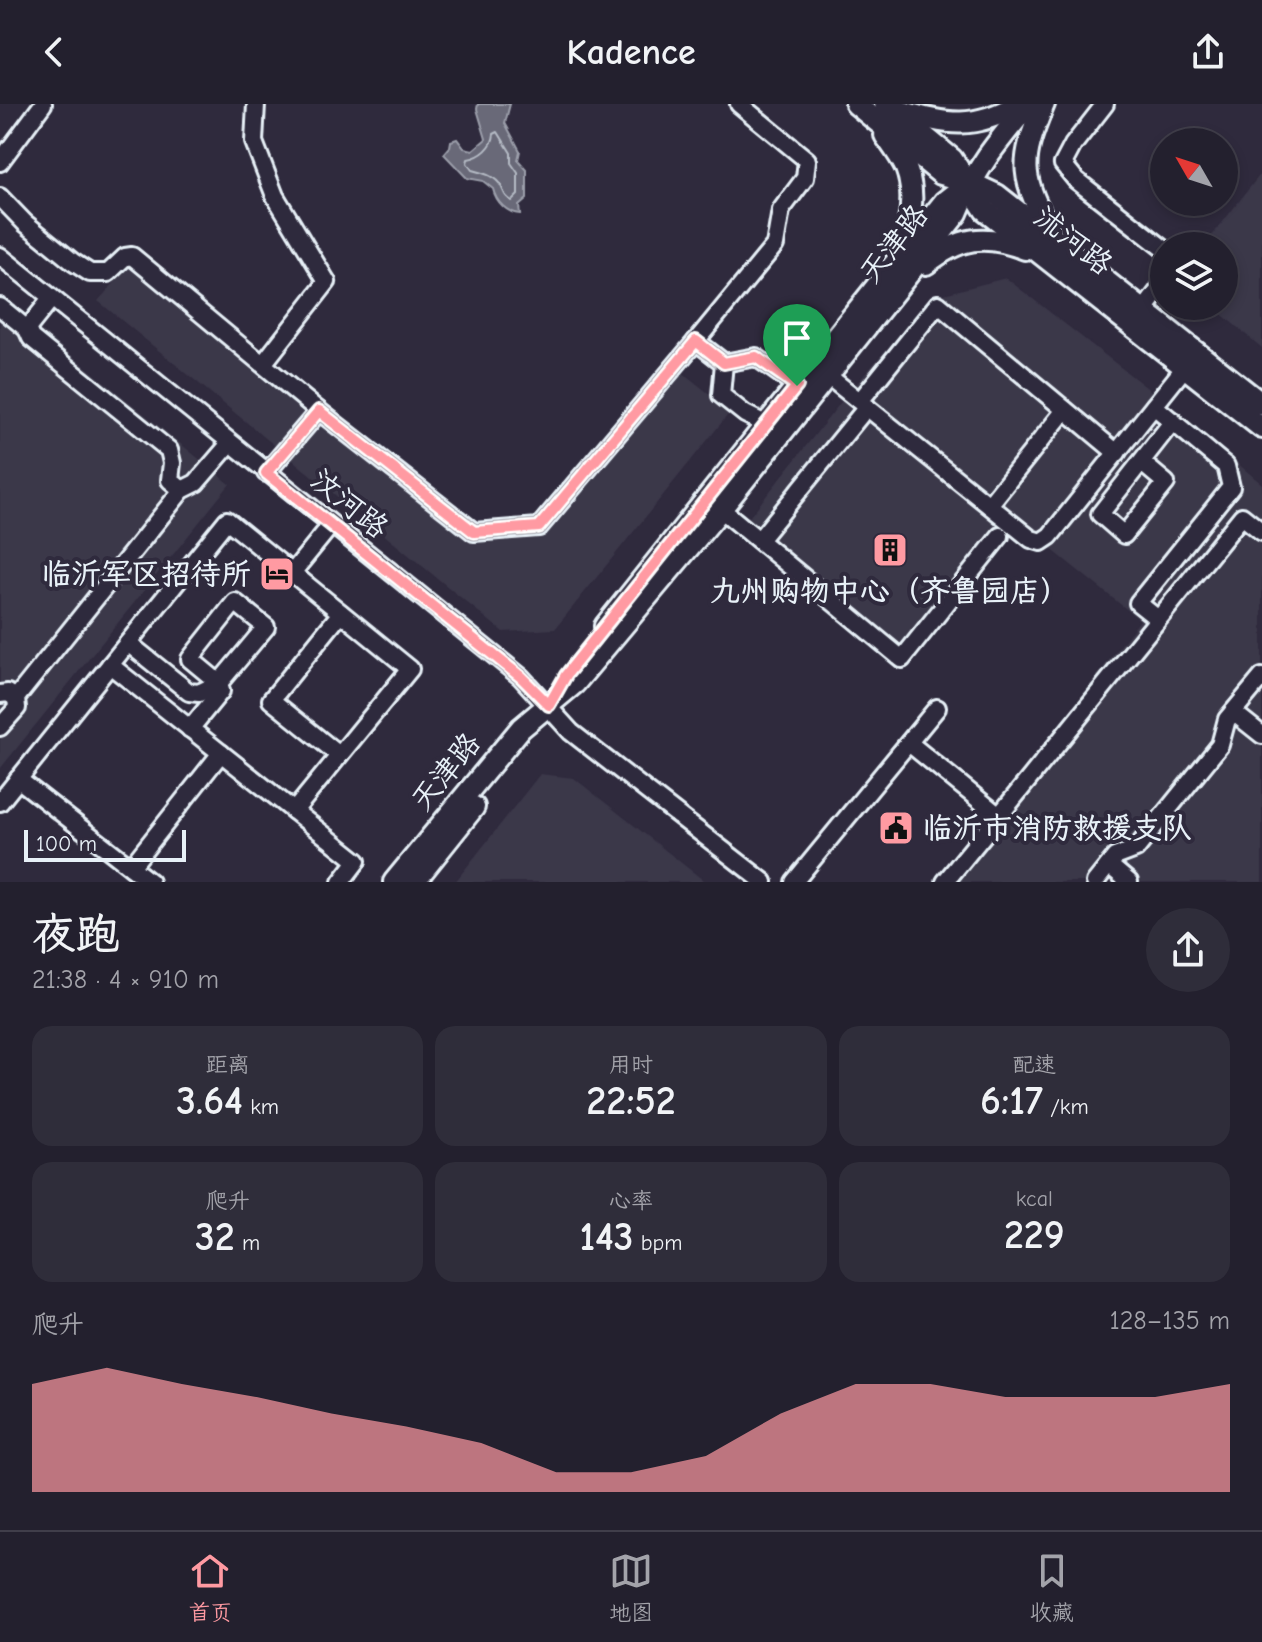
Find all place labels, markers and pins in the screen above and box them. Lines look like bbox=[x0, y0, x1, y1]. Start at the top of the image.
pin bbox=[763, 304, 831, 386]
building icon: 九州购物中心（齐鲁园店） bbox=[871, 531, 909, 569]
hotel icon: 临沂军区招待所 bbox=[258, 555, 296, 593]
place label: 临沂军区招待所 bbox=[41, 557, 251, 592]
place label: 九州购物中心（齐鲁园店） bbox=[710, 574, 1070, 609]
public building icon: 临沂市消防救援支队 bbox=[877, 809, 915, 847]
place label: 临沂市消防救援支队 bbox=[922, 811, 1192, 846]

